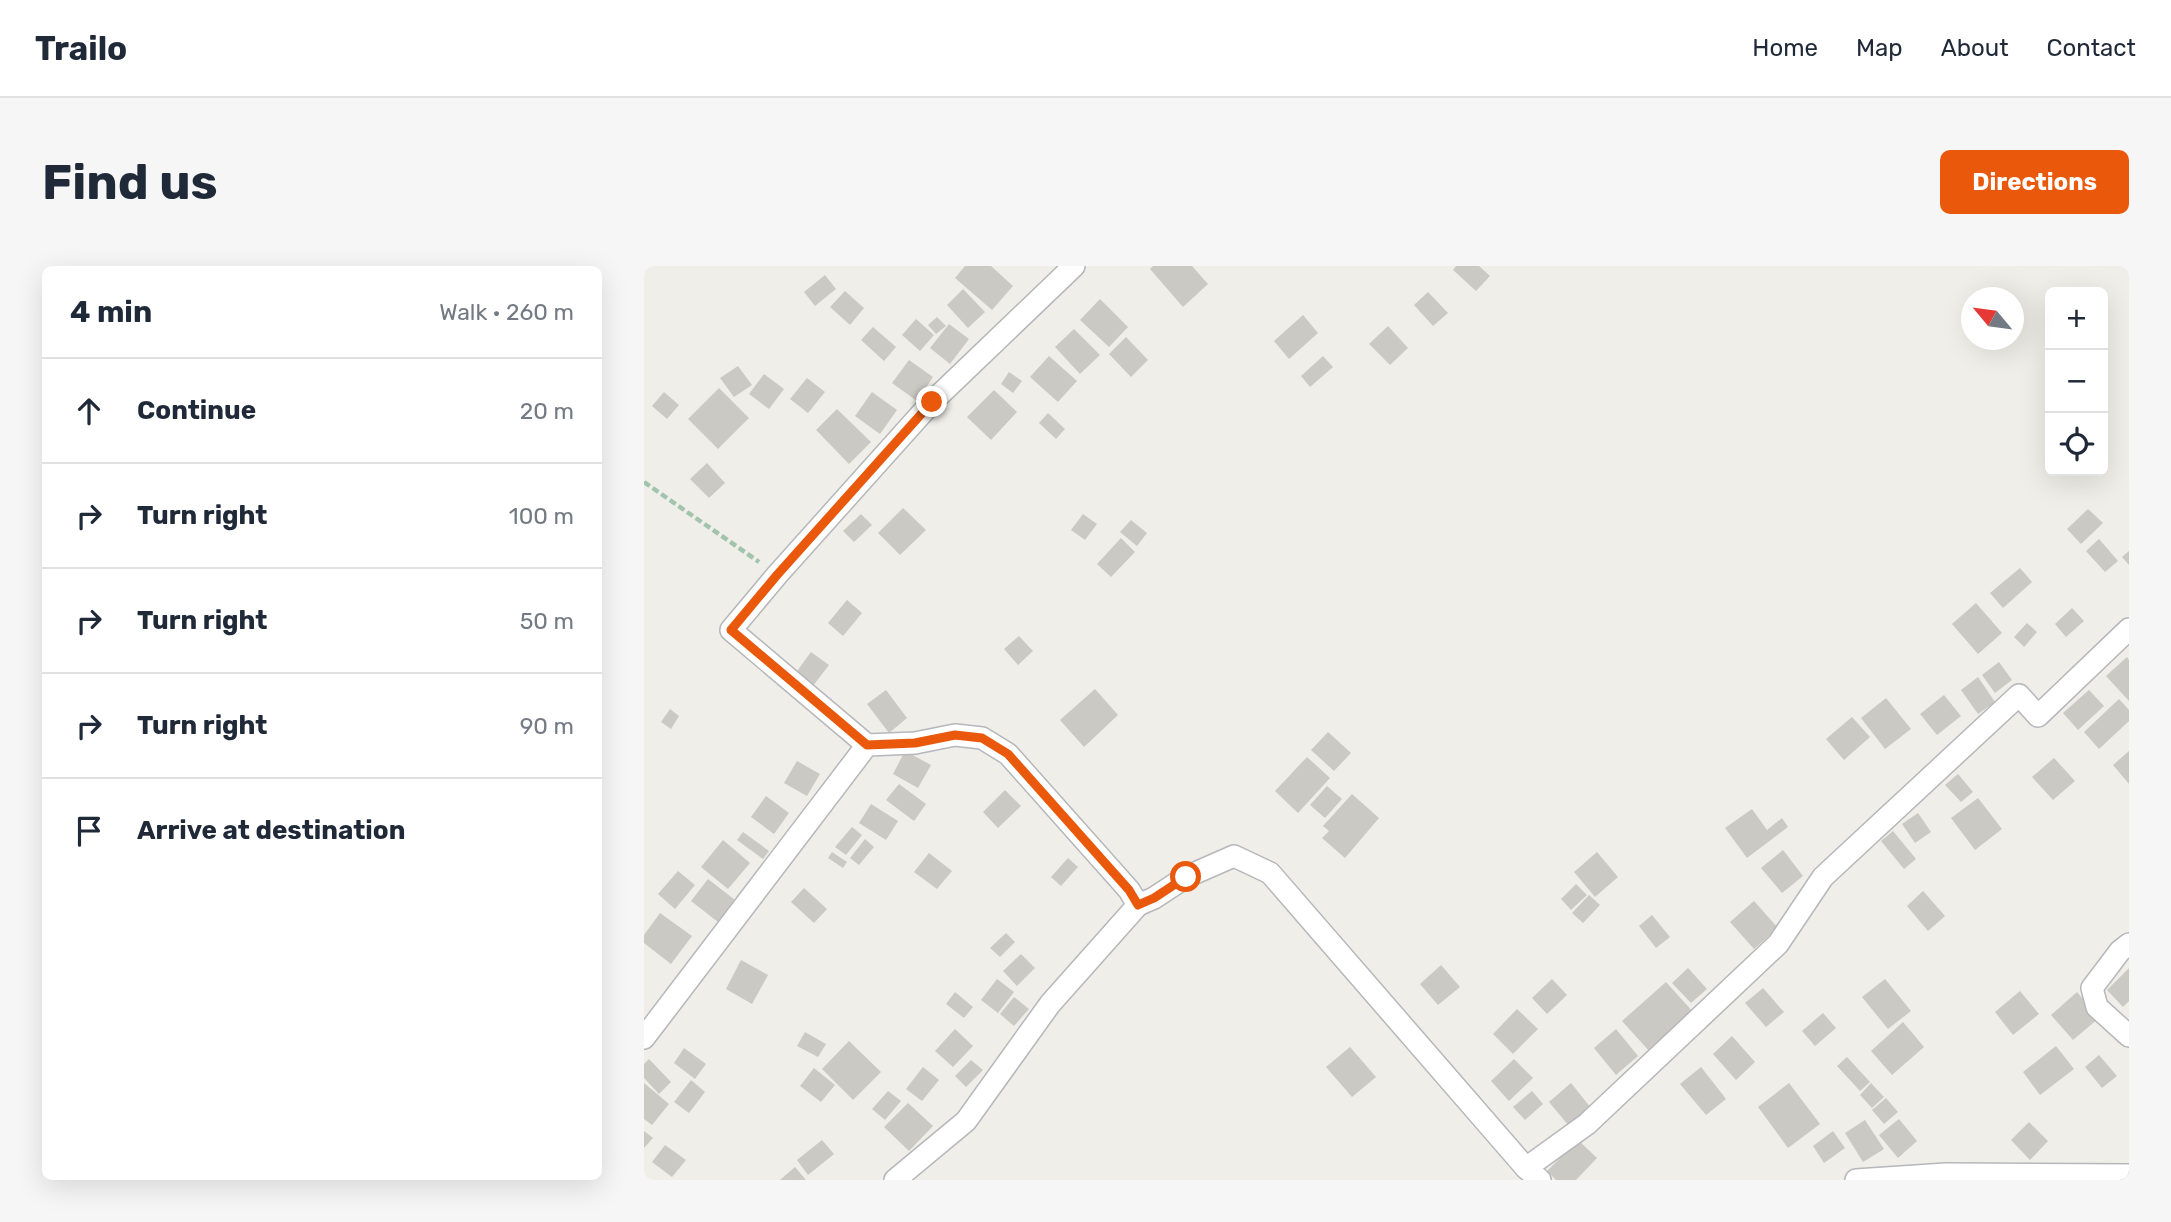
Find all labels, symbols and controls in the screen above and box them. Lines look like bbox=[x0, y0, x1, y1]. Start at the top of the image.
text: Trailo bbox=[35, 29, 127, 68]
text: Home bbox=[1752, 34, 1818, 62]
text: Map bbox=[1856, 34, 1903, 62]
text: About bbox=[1941, 34, 2009, 62]
text: Contact bbox=[2047, 34, 2136, 62]
button: Directions bbox=[1940, 150, 2129, 214]
text: Find us bbox=[42, 153, 218, 211]
north arrow bbox=[1961, 287, 2024, 350]
map controls bbox=[2045, 287, 2108, 476]
button: + bbox=[2045, 287, 2108, 350]
text: 4 min bbox=[70, 294, 152, 330]
text: Walk · 260 m bbox=[439, 298, 574, 326]
button: − bbox=[2045, 350, 2108, 413]
route end bbox=[916, 386, 947, 417]
icon: ahead bbox=[70, 392, 108, 430]
text: Continue bbox=[137, 395, 256, 426]
text: 20 m bbox=[520, 397, 574, 425]
button: locate bbox=[2045, 413, 2108, 476]
icon: right bbox=[70, 497, 108, 535]
text: Turn right bbox=[137, 500, 267, 531]
text: 100 m bbox=[509, 502, 574, 530]
icon: right bbox=[70, 602, 108, 640]
text: Turn right bbox=[137, 605, 267, 636]
text: 50 m bbox=[520, 607, 574, 635]
icon: right bbox=[70, 707, 108, 745]
text: Turn right bbox=[137, 710, 267, 741]
text: 90 m bbox=[520, 712, 574, 740]
icon: arrive bbox=[70, 812, 108, 850]
text: Arrive at destination bbox=[137, 815, 405, 846]
route start bbox=[1170, 861, 1201, 892]

